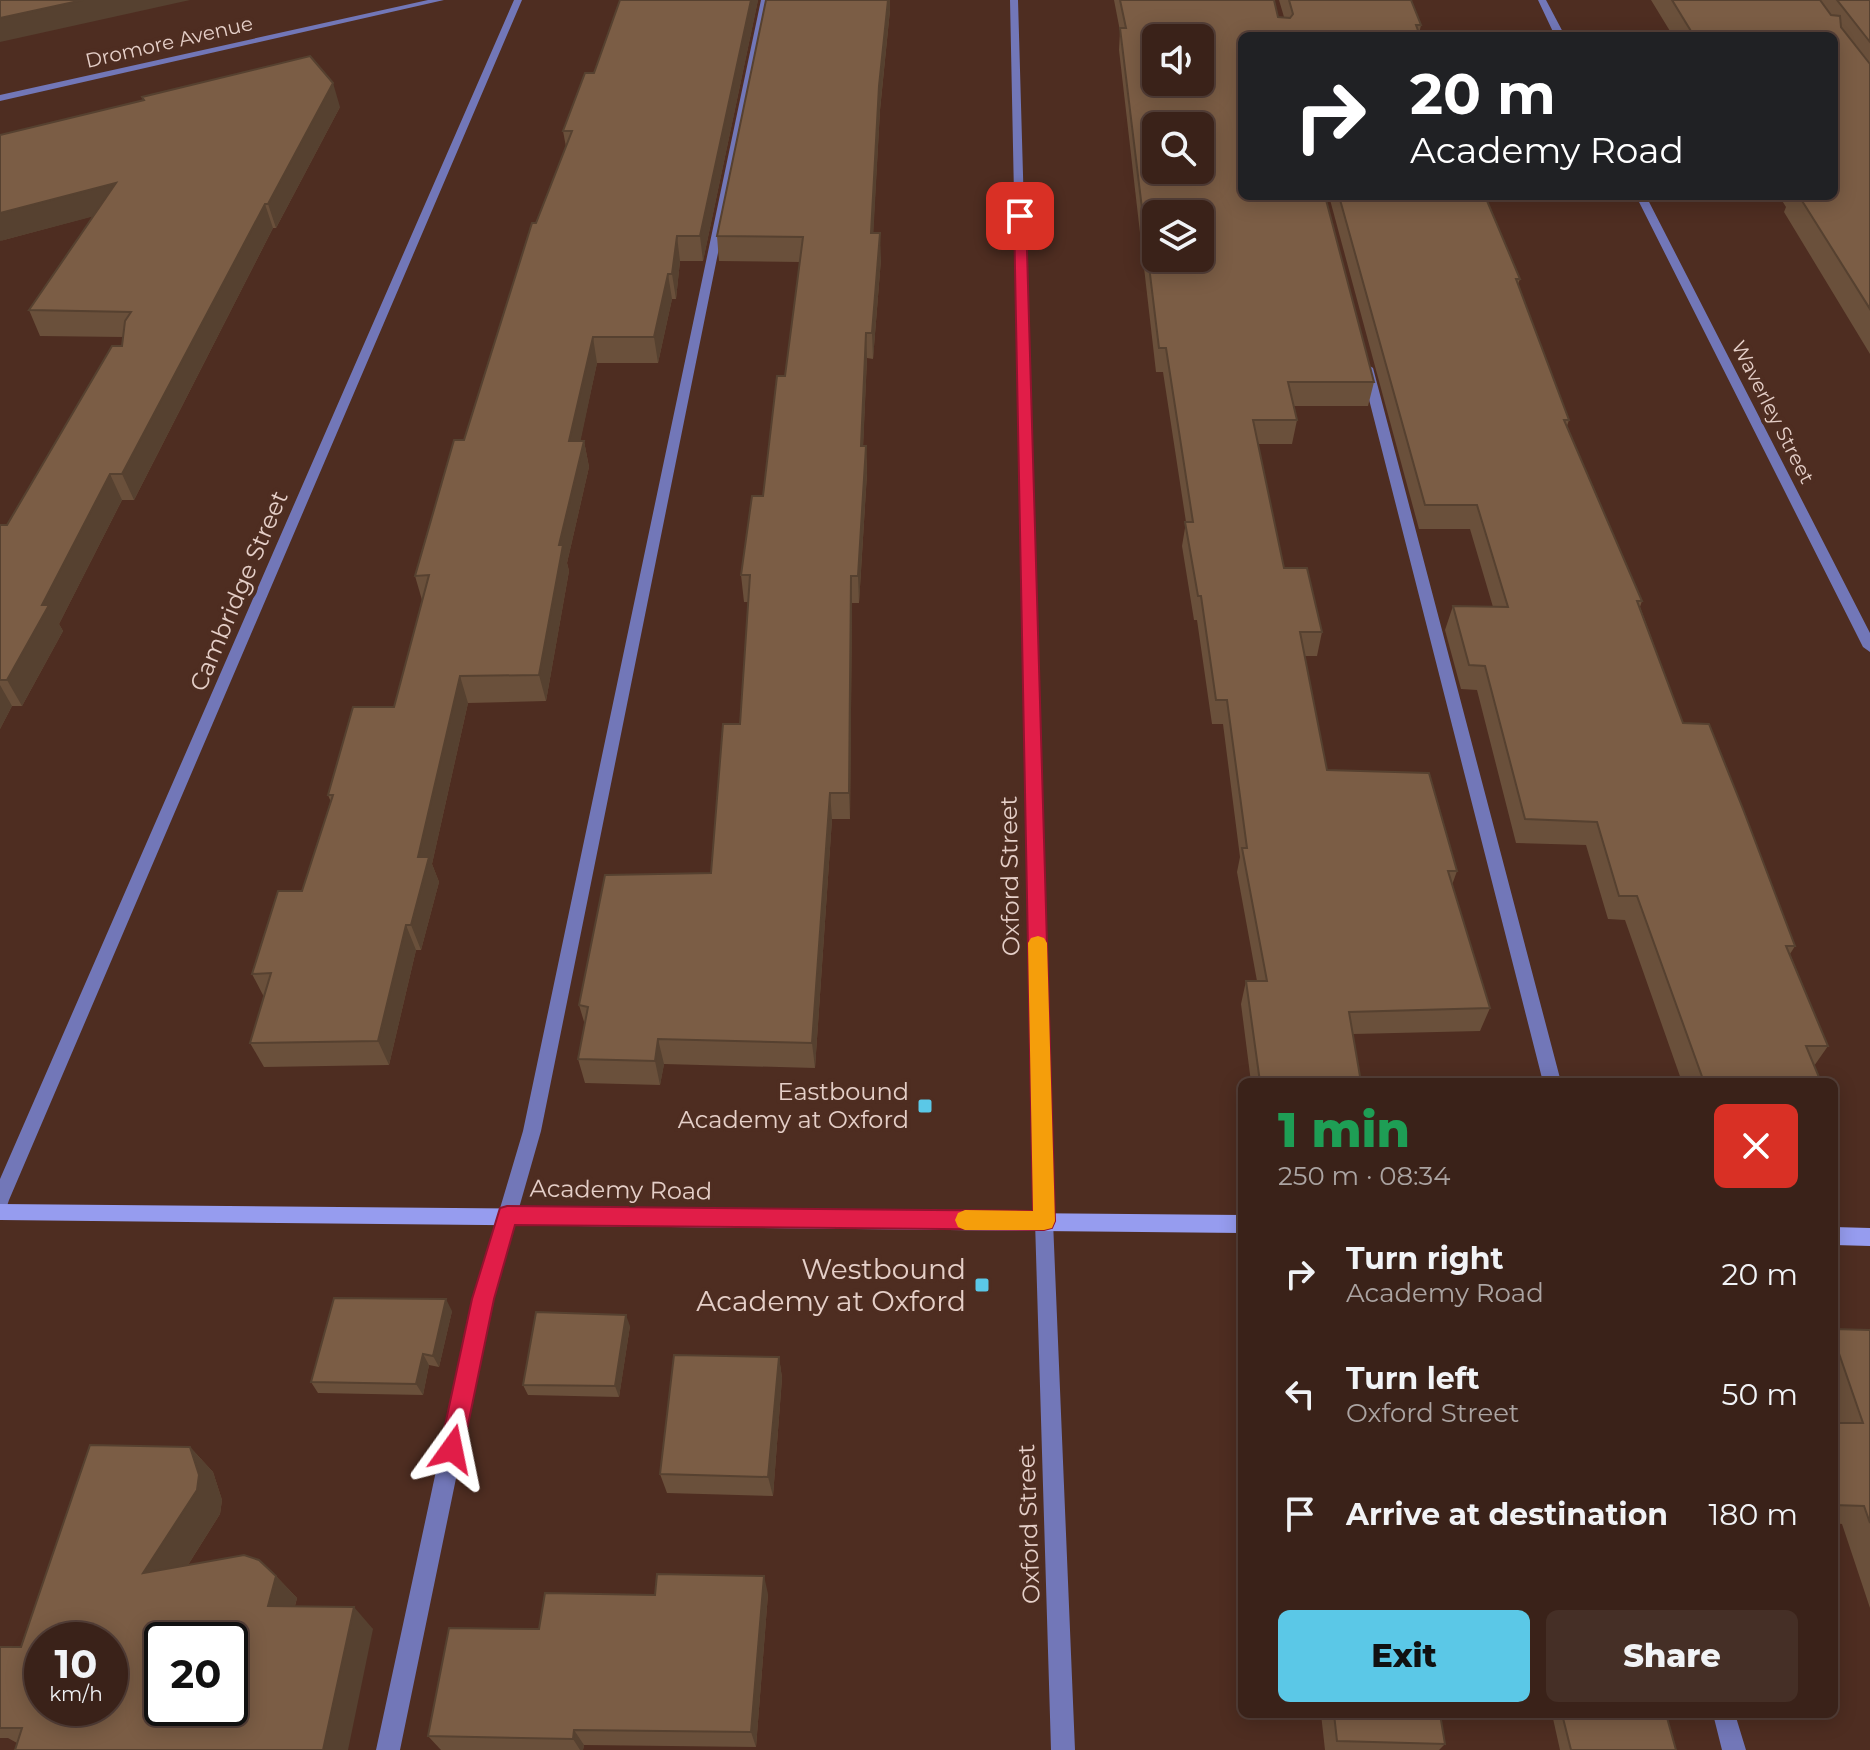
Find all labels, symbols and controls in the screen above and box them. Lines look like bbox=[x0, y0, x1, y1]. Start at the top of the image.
street label: Dromore Avenue bbox=[83, 11, 255, 73]
map controls bbox=[1142, 24, 1214, 272]
button: sound bbox=[1142, 24, 1214, 96]
text: 20 m bbox=[1410, 60, 1556, 128]
icon: right bbox=[1278, 64, 1382, 168]
button: search bbox=[1142, 112, 1214, 184]
text: Academy Road bbox=[1410, 128, 1684, 172]
pin bbox=[986, 182, 1054, 250]
icon: arrive bbox=[998, 194, 1042, 238]
button: layers bbox=[1142, 200, 1214, 272]
street label: Waverley Street bbox=[1727, 337, 1819, 487]
street label: Cambridge Street bbox=[183, 486, 294, 695]
street label: Oxford Street bbox=[994, 795, 1025, 956]
place label: Eastbound Academy at Oxford bbox=[678, 1077, 909, 1134]
marker: Eastbound Academy at Oxford bbox=[916, 1097, 934, 1115]
text: 1 min bbox=[1278, 1101, 1410, 1159]
button: close bbox=[1714, 1104, 1798, 1188]
text: 250 m · 08:34 bbox=[1278, 1160, 1450, 1192]
street label: Academy Road bbox=[529, 1173, 713, 1206]
text: Turn right bbox=[1346, 1240, 1503, 1277]
place label: Westbound Academy at Oxford bbox=[696, 1252, 966, 1318]
icon: right bbox=[1278, 1252, 1322, 1296]
text: 20 m bbox=[1721, 1256, 1798, 1293]
marker: Westbound Academy at Oxford bbox=[973, 1276, 991, 1294]
text: Academy Road bbox=[1346, 1277, 1544, 1309]
text: Turn left bbox=[1346, 1360, 1479, 1397]
icon: left bbox=[1278, 1372, 1322, 1416]
text: 50 m bbox=[1721, 1376, 1798, 1413]
text: Oxford Street bbox=[1346, 1397, 1519, 1429]
position arrow bbox=[410, 1407, 494, 1491]
street label: Oxford Street bbox=[1011, 1443, 1046, 1605]
icon: arrive bbox=[1278, 1492, 1322, 1536]
text: Arrive at destination bbox=[1346, 1496, 1668, 1533]
text: 180 m bbox=[1708, 1496, 1798, 1533]
button: Exit bbox=[1278, 1610, 1530, 1702]
button: Share bbox=[1546, 1610, 1798, 1702]
speed limit sign: 20 bbox=[144, 1622, 248, 1726]
text: 10 bbox=[55, 1639, 97, 1688]
text: km/h bbox=[49, 1682, 103, 1706]

